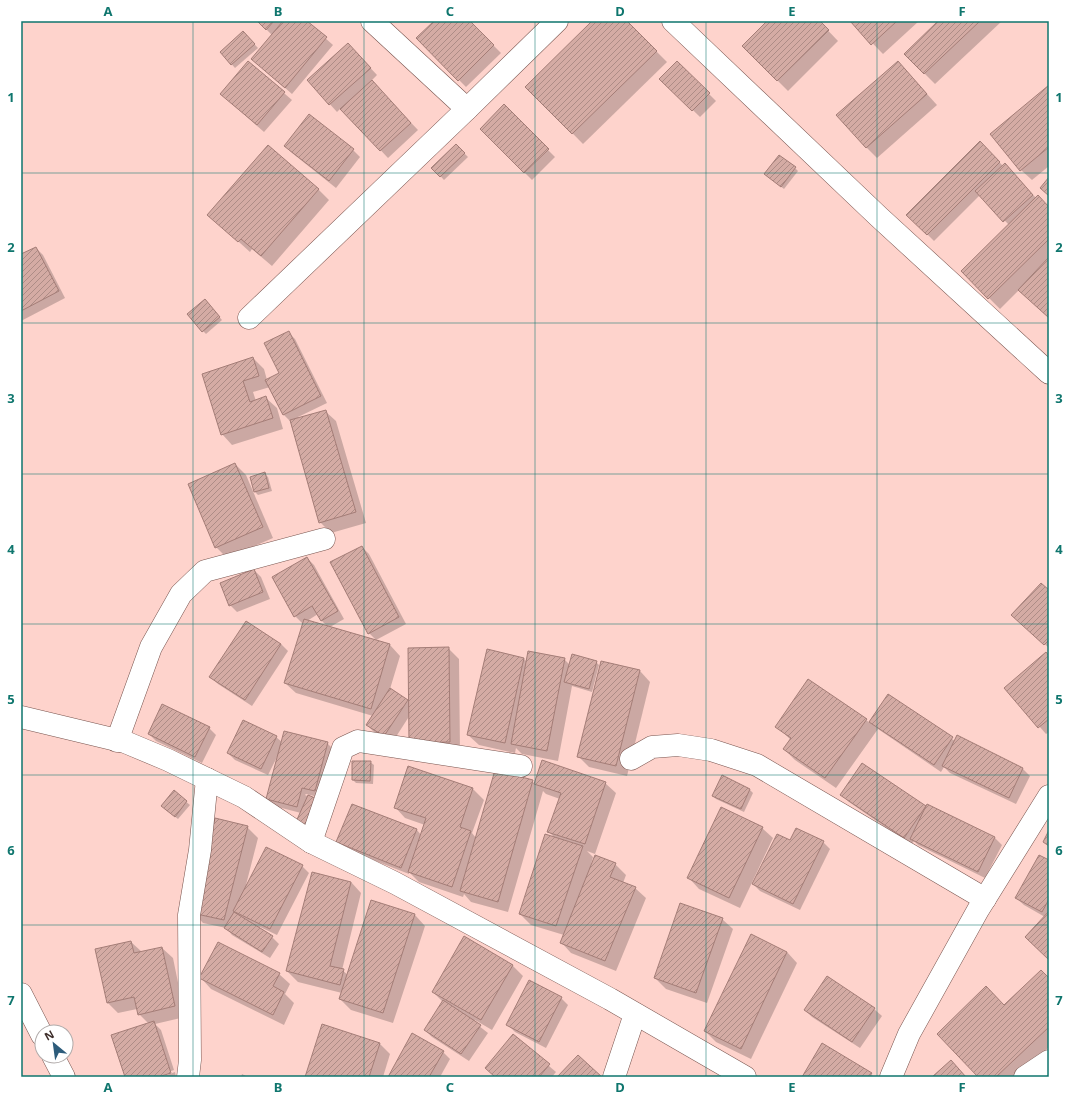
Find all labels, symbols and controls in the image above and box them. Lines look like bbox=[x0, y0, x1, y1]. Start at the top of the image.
text: A bbox=[104, 2, 113, 20]
text: B bbox=[274, 2, 282, 20]
text: C bbox=[446, 2, 454, 20]
text: D bbox=[615, 2, 625, 20]
text: E bbox=[788, 2, 796, 20]
text: F bbox=[958, 2, 966, 20]
text: 1 bbox=[7, 88, 15, 106]
text: 1 bbox=[1055, 88, 1063, 106]
text: 2 bbox=[7, 238, 15, 256]
text: 2 bbox=[1055, 238, 1063, 256]
text: 3 bbox=[7, 389, 15, 407]
text: 3 bbox=[1055, 389, 1063, 407]
text: 4 bbox=[7, 540, 15, 558]
text: 4 bbox=[1055, 540, 1063, 558]
text: 5 bbox=[7, 690, 15, 708]
text: 5 bbox=[1055, 690, 1063, 708]
text: 6 bbox=[7, 841, 15, 859]
text: 6 bbox=[1055, 841, 1063, 859]
text: 7 bbox=[7, 991, 15, 1009]
text: 7 bbox=[1055, 991, 1063, 1009]
north arrow bbox=[34, 1024, 74, 1064]
text: N bbox=[41, 1026, 56, 1044]
text: A bbox=[104, 1078, 113, 1096]
text: B bbox=[274, 1078, 282, 1096]
text: C bbox=[446, 1078, 454, 1096]
text: D bbox=[615, 1078, 625, 1096]
text: E bbox=[788, 1078, 796, 1096]
text: F bbox=[958, 1078, 966, 1096]

